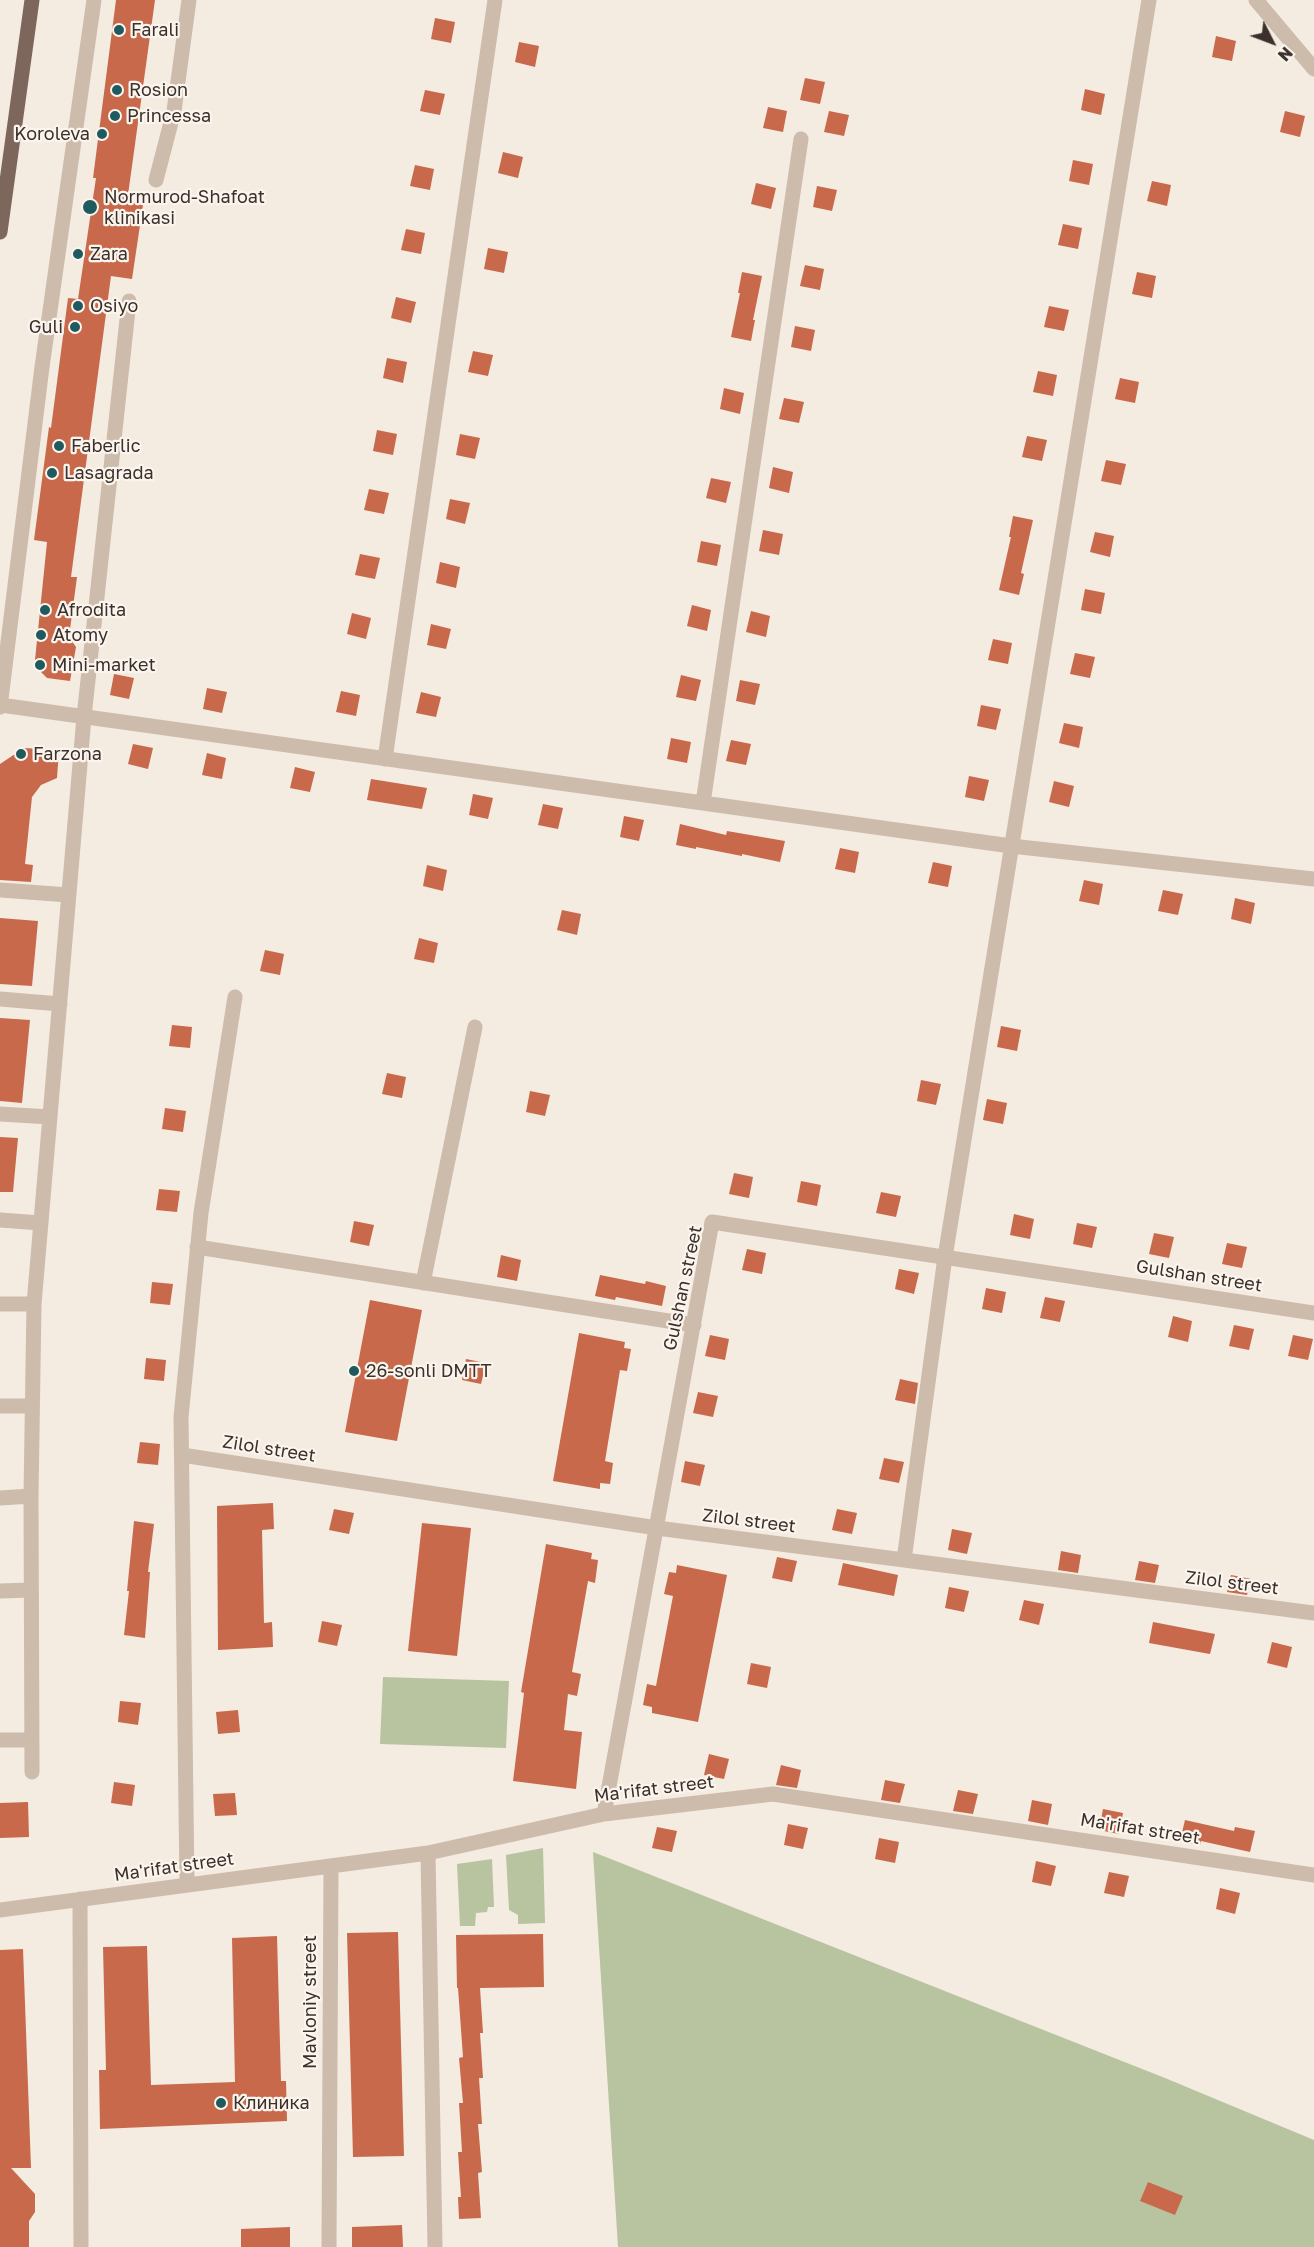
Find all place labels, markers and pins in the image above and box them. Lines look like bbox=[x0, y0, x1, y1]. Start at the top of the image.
place label: Farali bbox=[131, 19, 179, 41]
marker: Farali bbox=[112, 23, 126, 37]
place label: Rosion bbox=[129, 79, 188, 101]
marker: Rosion bbox=[110, 83, 124, 97]
place label: Princessa bbox=[127, 105, 211, 127]
marker: Princessa bbox=[108, 109, 122, 123]
place label: Koroleva bbox=[14, 123, 90, 145]
marker: Koroleva bbox=[95, 127, 109, 141]
place label: Normurod-Shafoat klinikasi bbox=[104, 186, 265, 228]
marker: Normurod-Shafoat klinikasi bbox=[81, 198, 99, 216]
place label: Zara bbox=[90, 243, 128, 265]
marker: Zara bbox=[71, 247, 85, 261]
place label: Osiyo bbox=[90, 295, 138, 317]
marker: Osiyo bbox=[71, 299, 85, 313]
place label: Guli bbox=[29, 316, 63, 338]
marker: Guli bbox=[68, 320, 82, 334]
place label: Faberlic bbox=[71, 435, 140, 457]
marker: Faberlic bbox=[52, 439, 66, 453]
place label: Lasagrada bbox=[64, 462, 154, 484]
marker: Lasagrada bbox=[45, 466, 59, 480]
place label: Afrodita bbox=[57, 599, 126, 621]
marker: Afrodita bbox=[38, 603, 52, 617]
place label: Atomy bbox=[53, 624, 108, 646]
marker: Atomy bbox=[34, 628, 48, 642]
place label: Mini-market bbox=[52, 654, 156, 676]
marker: Mini-market bbox=[33, 658, 47, 672]
place label: Farzona bbox=[33, 743, 102, 765]
marker: Farzona bbox=[14, 747, 28, 761]
place label: 26-sonli DMTT bbox=[366, 1360, 492, 1382]
marker: 26-sonli DMTT bbox=[347, 1364, 361, 1378]
place label: Клиника bbox=[233, 2092, 310, 2114]
marker: Клиника bbox=[214, 2096, 228, 2110]

